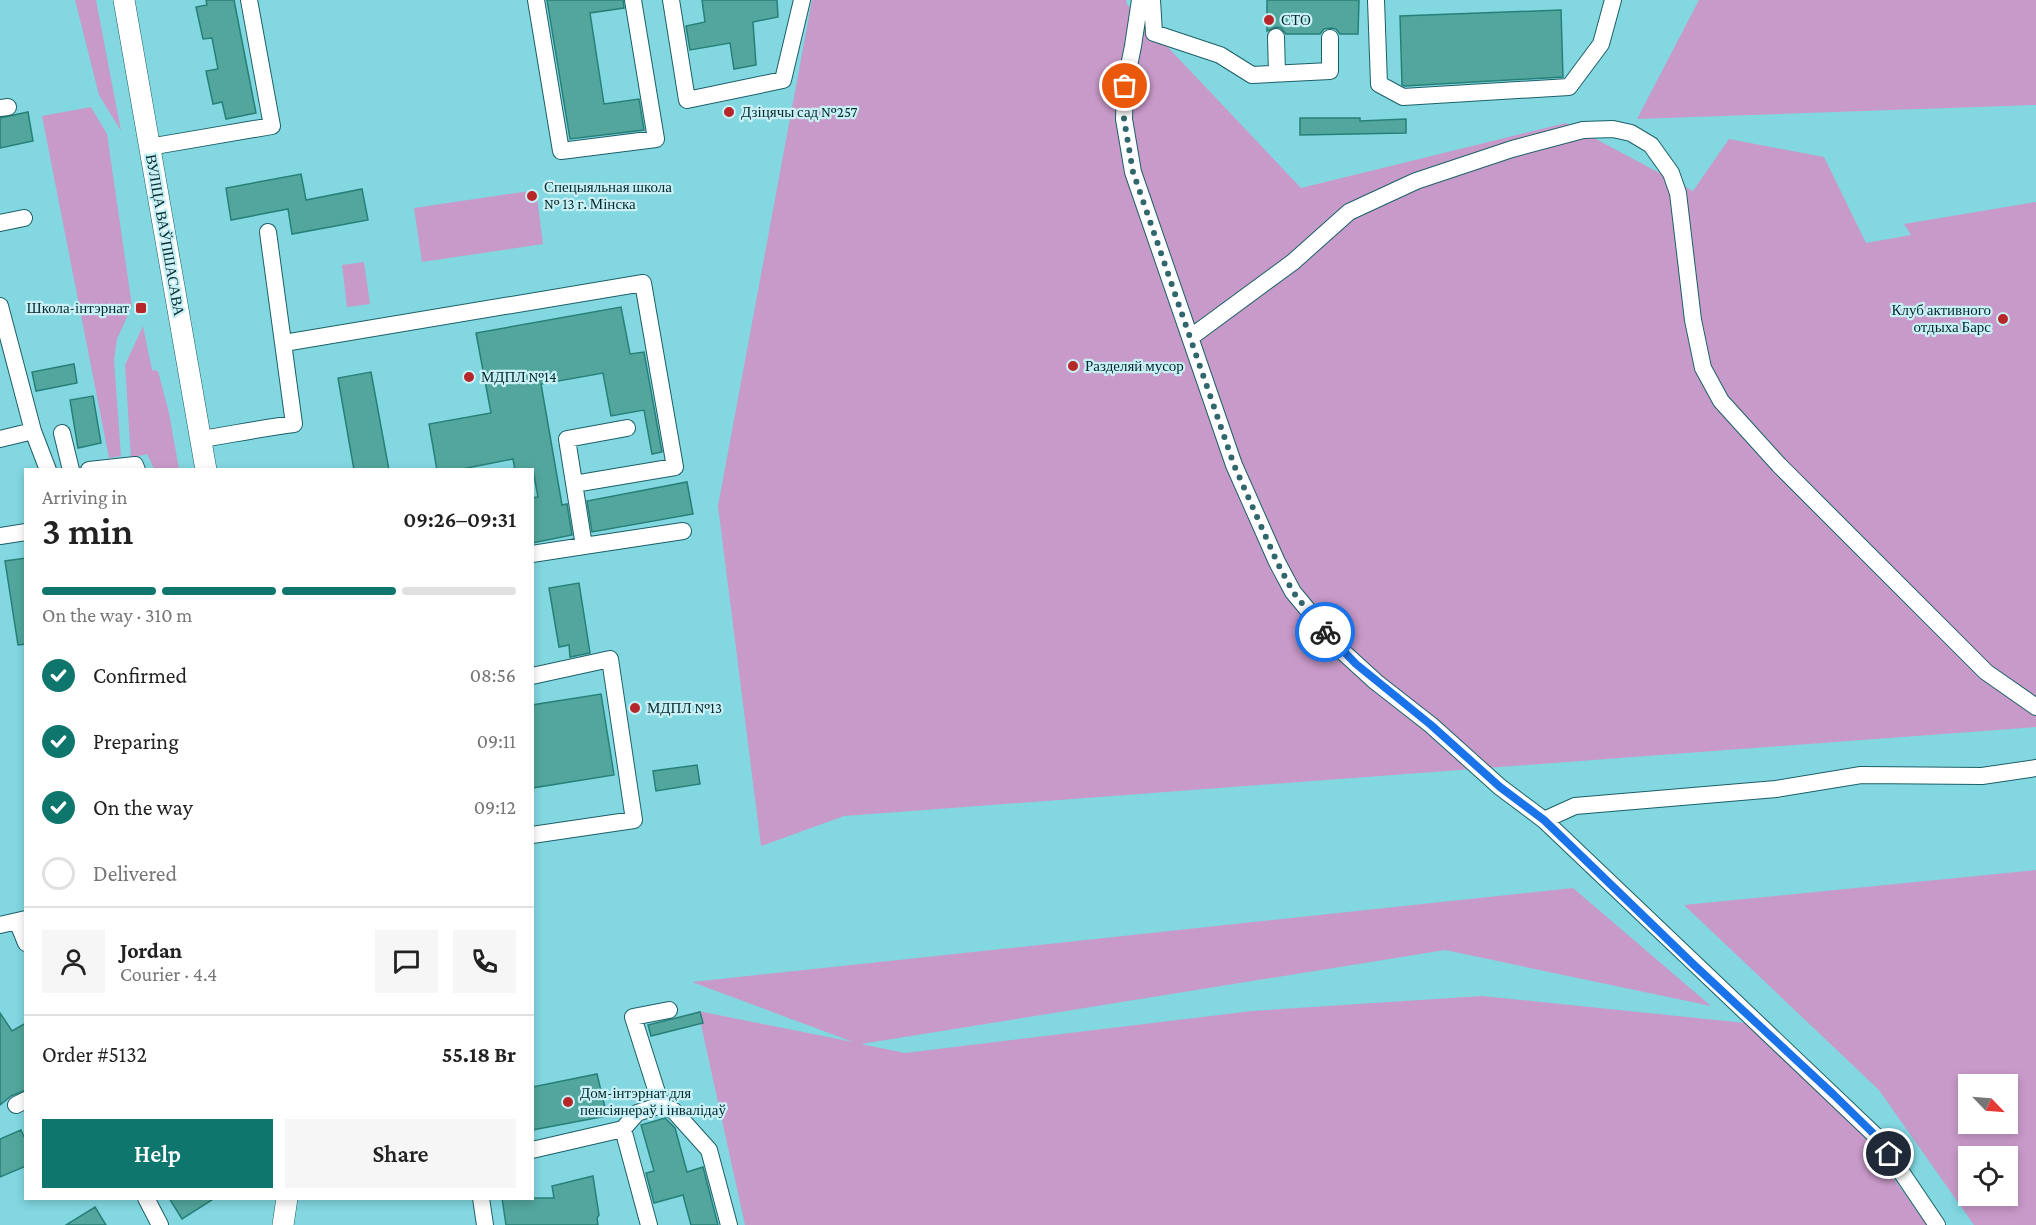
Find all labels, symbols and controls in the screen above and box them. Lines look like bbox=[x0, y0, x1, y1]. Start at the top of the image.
place label: СТО bbox=[1281, 12, 1311, 28]
marker: СТО bbox=[1262, 13, 1276, 27]
pin bbox=[1099, 60, 1150, 111]
icon: bag bbox=[1108, 69, 1141, 102]
place label: Дзіцячы сад №257 bbox=[741, 104, 858, 120]
marker: Дзіцячы сад №257 bbox=[722, 105, 736, 119]
street label: ВУЛІЦА ВАЎПШАСАВА bbox=[143, 153, 187, 317]
place label: Спецыяльная школа № 13 г. Мінска bbox=[544, 179, 672, 212]
marker: Спецыяльная школа № 13 г. Мінска bbox=[525, 189, 539, 203]
place label: Школа-інтэрнат bbox=[27, 300, 129, 316]
marker: Школа-інтэрнат bbox=[134, 301, 148, 315]
place label: Клуб активного отдыха Барс bbox=[1892, 302, 1991, 335]
marker: Клуб активного отдыха Барс bbox=[1996, 312, 2010, 326]
place label: Разделяй мусор bbox=[1085, 358, 1184, 374]
marker: Разделяй мусор bbox=[1066, 359, 1080, 373]
place label: МДПЛ №14 bbox=[481, 369, 557, 385]
marker: МДПЛ №14 bbox=[462, 370, 476, 384]
text: Arriving in bbox=[42, 486, 127, 508]
text: 09:26–09:31 bbox=[403, 507, 516, 532]
text: 3 min bbox=[42, 509, 133, 552]
courier bbox=[1295, 602, 1355, 662]
text: On the way · 310 m bbox=[42, 604, 192, 626]
icon: bike bbox=[1309, 616, 1342, 649]
icon: check bbox=[42, 659, 75, 692]
text: Confirmed bbox=[93, 663, 187, 688]
text: 08:56 bbox=[470, 664, 516, 686]
place label: МДПЛ №13 bbox=[647, 700, 722, 716]
marker: МДПЛ №13 bbox=[628, 701, 642, 715]
icon: check bbox=[42, 725, 75, 758]
text: Preparing bbox=[93, 729, 179, 754]
text: 09:11 bbox=[477, 730, 516, 752]
icon: check bbox=[42, 791, 75, 824]
text: On the way bbox=[93, 795, 193, 820]
text: 09:12 bbox=[474, 796, 516, 818]
text: Delivered bbox=[93, 861, 177, 886]
button: person bbox=[42, 930, 105, 993]
button: chat bbox=[375, 930, 438, 993]
button: phone bbox=[453, 930, 516, 993]
text: Jordan bbox=[120, 938, 182, 963]
text: Courier · 4.4 bbox=[120, 963, 217, 985]
text: Order #5132 bbox=[42, 1042, 147, 1067]
text: 55.18 Br bbox=[442, 1042, 516, 1067]
north arrow bbox=[1958, 1074, 2018, 1134]
map controls bbox=[1958, 1074, 2018, 1206]
place label: Дом-інтэрнат для пенсіянераў і інвалідаў bbox=[580, 1085, 726, 1118]
marker: Дом-інтэрнат для пенсіянераў і інвалідаў bbox=[561, 1095, 575, 1109]
button: Help bbox=[42, 1119, 273, 1188]
button: Share bbox=[285, 1119, 516, 1188]
pin bbox=[1863, 1128, 1914, 1179]
icon: home bbox=[1872, 1137, 1905, 1170]
button: locate bbox=[1958, 1146, 2018, 1206]

